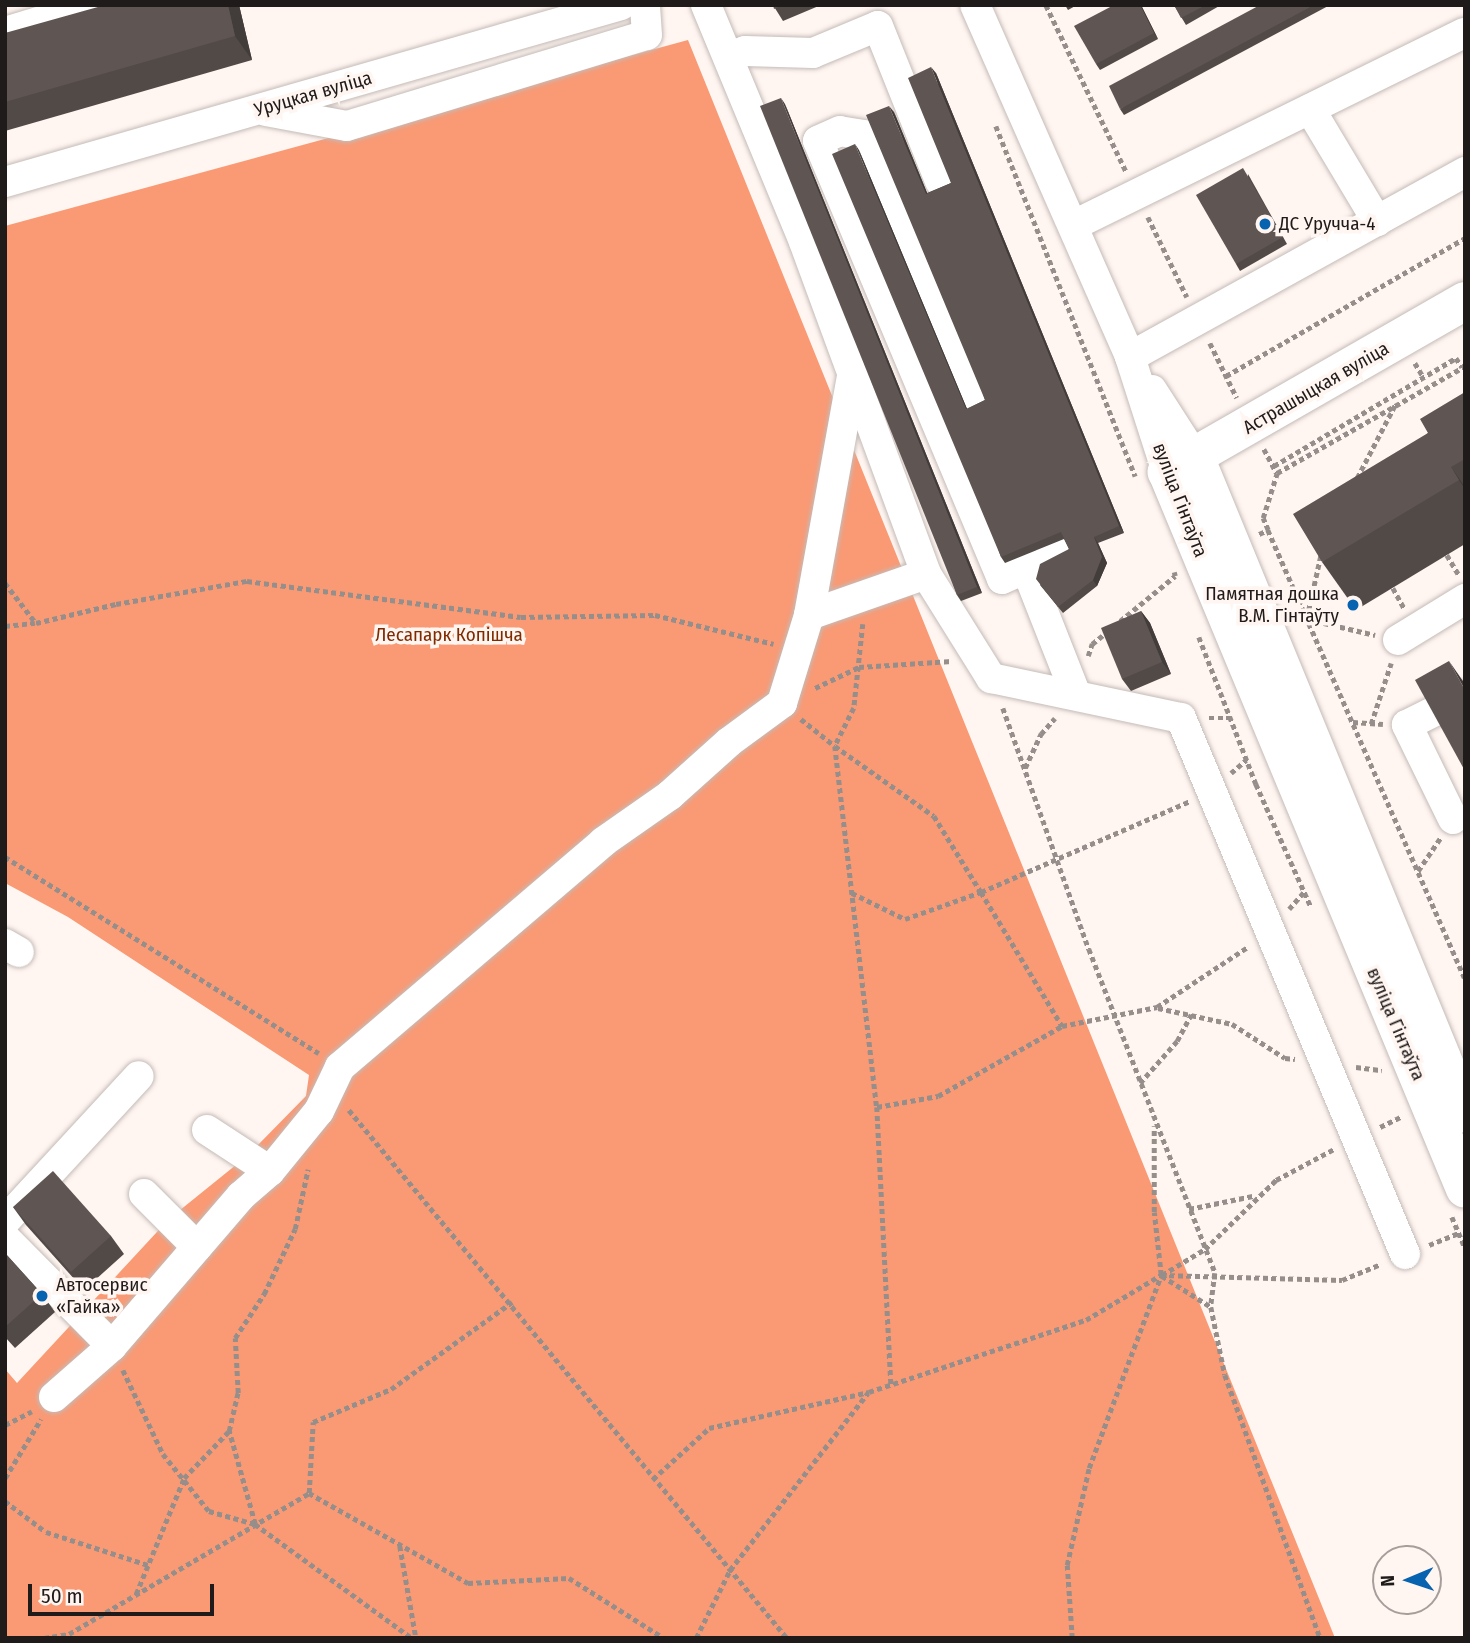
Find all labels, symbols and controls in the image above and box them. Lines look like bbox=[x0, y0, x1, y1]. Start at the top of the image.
street label: Уруцкая вуліца bbox=[252, 66, 374, 122]
place label: ДС Уручча-4 bbox=[1279, 213, 1375, 235]
marker: ДС Уручча-4 bbox=[1257, 216, 1273, 232]
street label: Астрашыцкая вуліца bbox=[1239, 337, 1393, 439]
street label: вуліца Гінтаўта bbox=[1148, 440, 1212, 560]
place label: Памятная дошка В.М. Гінтаўту bbox=[1205, 583, 1339, 627]
marker: Памятная дошка В.М. Гінтаўту bbox=[1345, 597, 1361, 613]
park label: Лесапарк Копішча bbox=[375, 624, 523, 646]
street label: вуліца Гінтаўта bbox=[1362, 964, 1430, 1084]
place label: Автосервис «Гайка» bbox=[56, 1274, 148, 1318]
marker: Автосервис «Гайка» bbox=[34, 1288, 50, 1304]
north arrow bbox=[1372, 1545, 1442, 1615]
scale bar bbox=[32, 1570, 217, 1614]
text: N bbox=[1376, 1575, 1399, 1587]
text: 50 m bbox=[41, 1583, 83, 1609]

